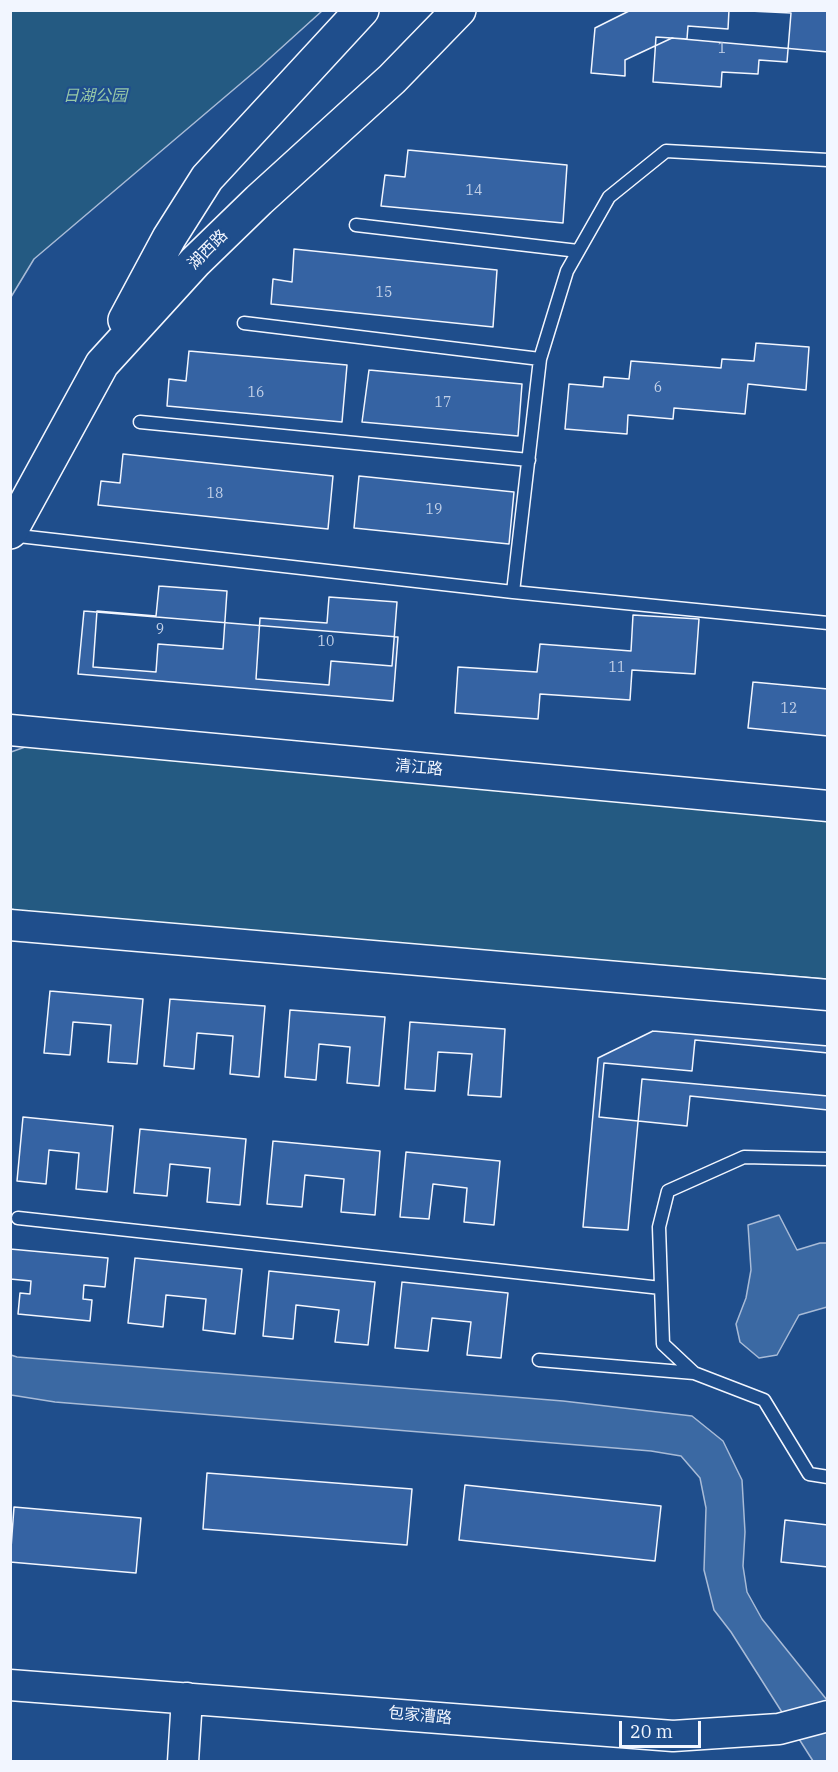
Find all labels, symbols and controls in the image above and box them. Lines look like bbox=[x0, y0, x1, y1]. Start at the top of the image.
house number: 1 bbox=[718, 41, 726, 57]
park label: 日湖公园 bbox=[63, 86, 127, 106]
house number: 14 bbox=[466, 183, 482, 199]
street label: 湖西路 bbox=[184, 226, 232, 274]
house number: 15 bbox=[376, 285, 392, 301]
house number: 6 bbox=[654, 380, 662, 396]
house number: 16 bbox=[248, 385, 264, 401]
house number: 17 bbox=[435, 395, 451, 411]
house number: 18 bbox=[207, 486, 223, 502]
house number: 19 bbox=[426, 502, 442, 518]
house number: 9 bbox=[156, 622, 164, 638]
house number: 10 bbox=[318, 634, 334, 650]
house number: 11 bbox=[609, 660, 625, 676]
house number: 12 bbox=[781, 701, 797, 717]
street label: 清江路 bbox=[394, 756, 444, 780]
street label: 包家漕路 bbox=[387, 1704, 453, 1728]
scale bar bbox=[622, 1709, 704, 1747]
text: 20 m bbox=[630, 1720, 673, 1743]

